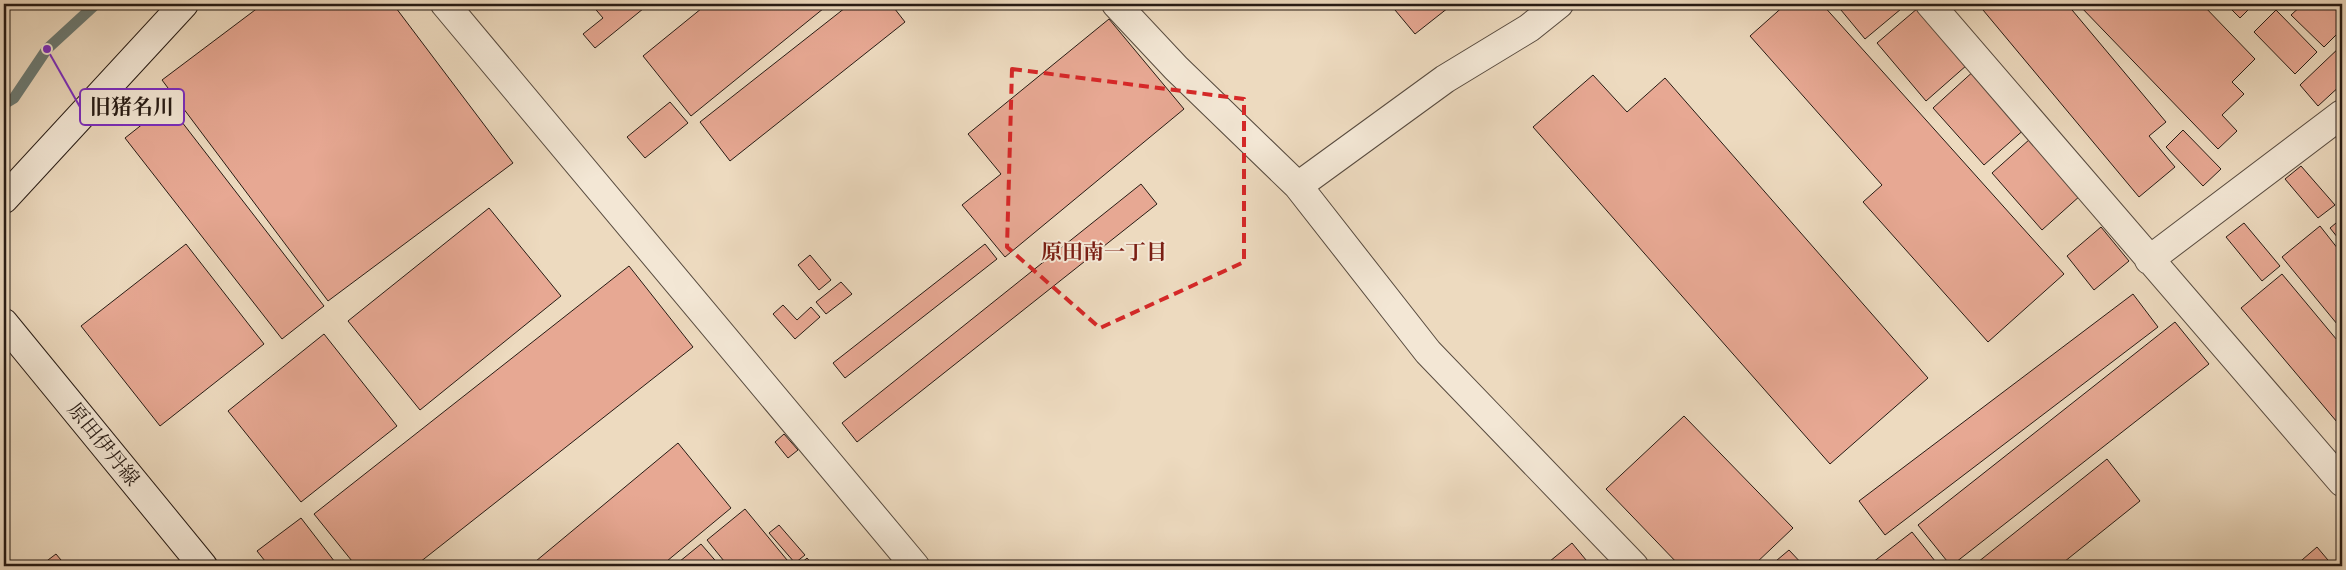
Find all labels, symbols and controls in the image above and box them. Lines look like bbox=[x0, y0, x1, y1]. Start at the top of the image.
callout: 旧猪名川 bbox=[80, 89, 184, 125]
text: 旧猪名川 bbox=[90, 94, 174, 120]
district label: 原田南一丁目 bbox=[1041, 239, 1167, 265]
street label: 原田伊丹線 bbox=[63, 398, 145, 490]

